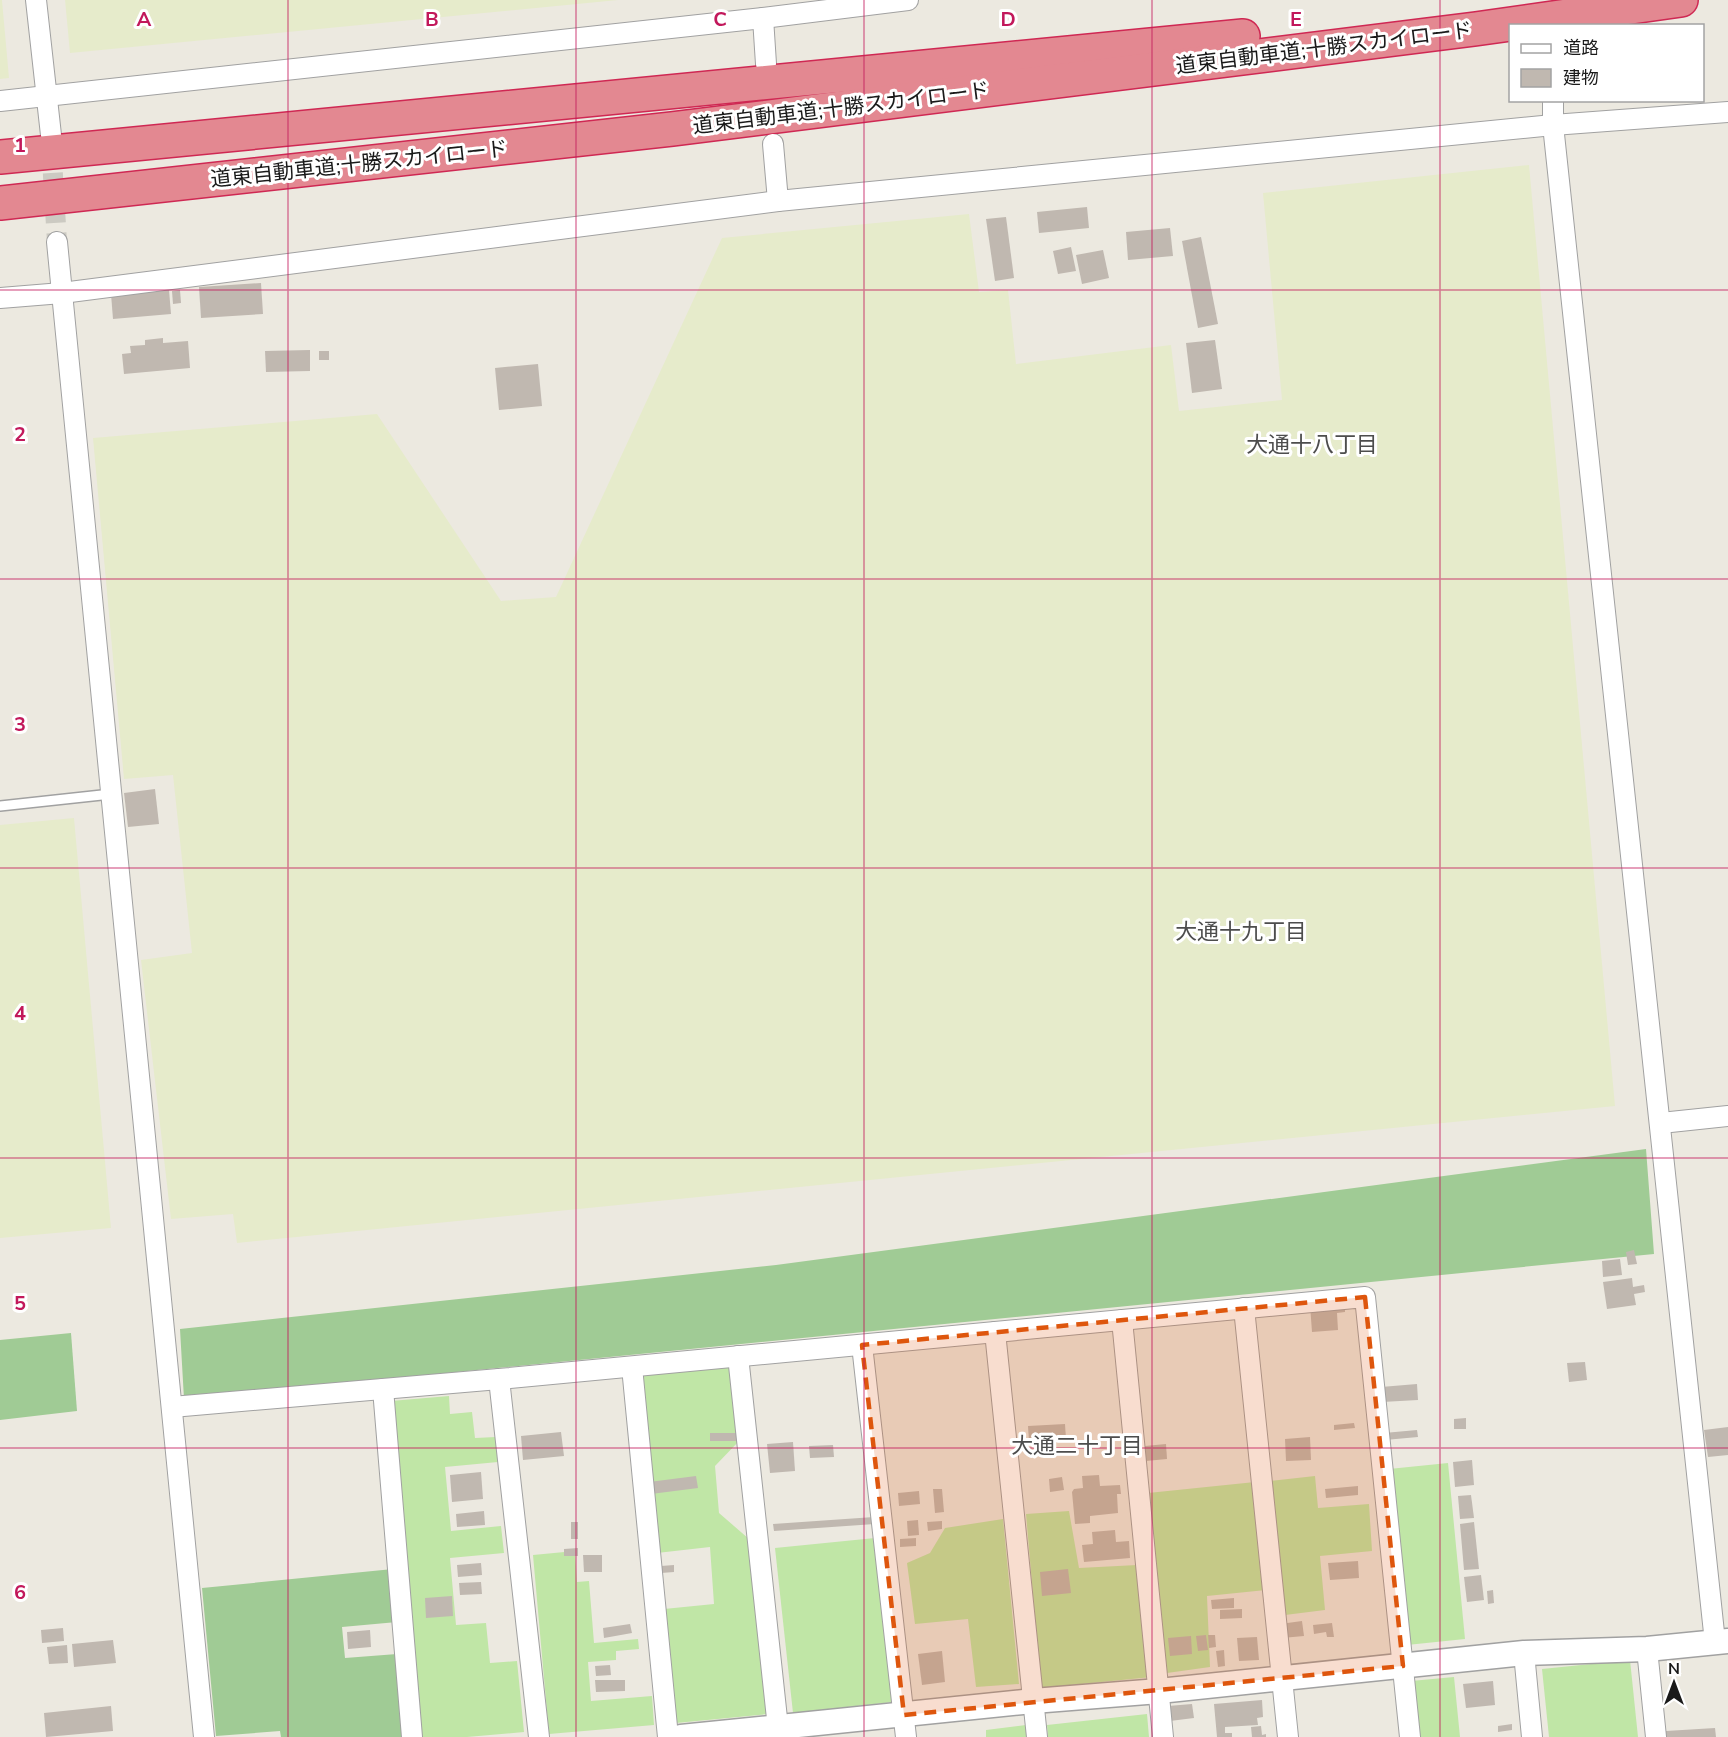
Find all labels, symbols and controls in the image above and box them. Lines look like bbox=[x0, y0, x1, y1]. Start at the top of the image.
text: A bbox=[137, 6, 152, 33]
text: B bbox=[425, 6, 439, 33]
text: C bbox=[713, 6, 727, 33]
text: D bbox=[1000, 6, 1016, 33]
text: E bbox=[1290, 6, 1302, 33]
street label: 道東自動車道;十勝スカイロード bbox=[1174, 16, 1474, 80]
legend bbox=[1509, 24, 1704, 102]
text: 道路 bbox=[1563, 36, 1599, 60]
text: 建物 bbox=[1563, 66, 1599, 90]
street label: 道東自動車道;十勝スカイロード bbox=[691, 76, 991, 140]
text: 1 bbox=[14, 132, 26, 159]
street label: 道東自動車道;十勝スカイロード bbox=[209, 134, 509, 194]
text: 2 bbox=[14, 421, 26, 448]
district label: 大通十八丁目 bbox=[1246, 430, 1378, 460]
text: 3 bbox=[14, 711, 26, 738]
district label: 大通十九丁目 bbox=[1175, 917, 1307, 947]
text: 4 bbox=[14, 1000, 26, 1027]
text: 5 bbox=[14, 1290, 26, 1317]
district label: 大通二十丁目 bbox=[1011, 1431, 1143, 1461]
text: 6 bbox=[14, 1579, 26, 1606]
north arrow bbox=[1644, 1653, 1704, 1713]
text: N bbox=[1668, 1658, 1680, 1680]

